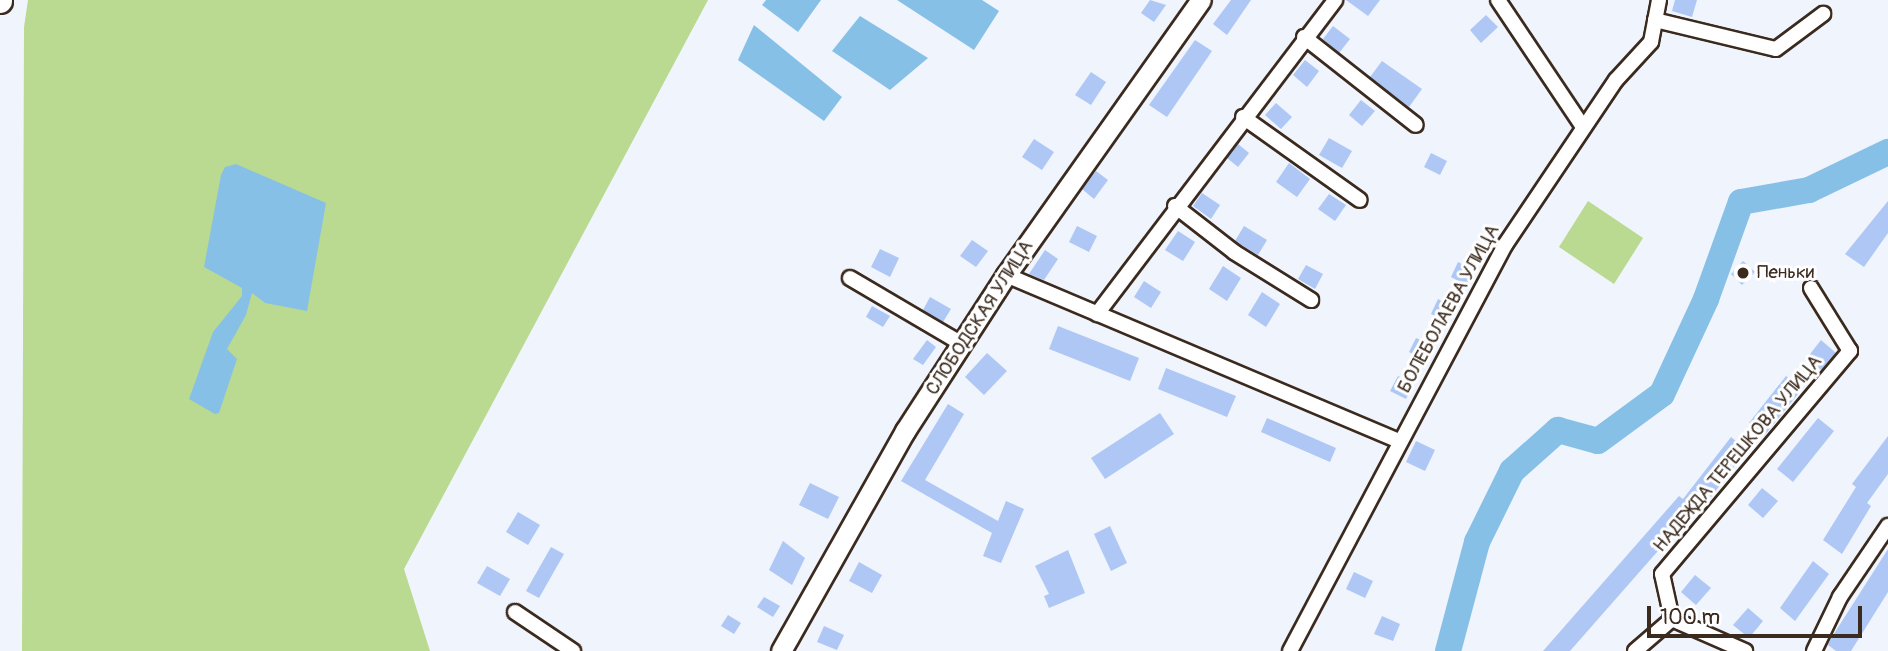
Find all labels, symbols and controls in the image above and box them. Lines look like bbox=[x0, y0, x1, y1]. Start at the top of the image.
street label: БОЛЕБОЛАЕВА УЛИЦА bbox=[1393, 221, 1505, 397]
street label: СЛОБОДСКАЯ УЛИЦА bbox=[921, 236, 1039, 400]
place label: Пеньки bbox=[1757, 262, 1814, 284]
marker: Пеньки bbox=[1735, 265, 1751, 281]
street label: НАДЕЖДА ТЕРЕШКОВА УЛИЦА bbox=[1649, 351, 1827, 557]
scale bar bbox=[1650, 592, 1865, 636]
text: 100 m bbox=[1660, 604, 1720, 631]

